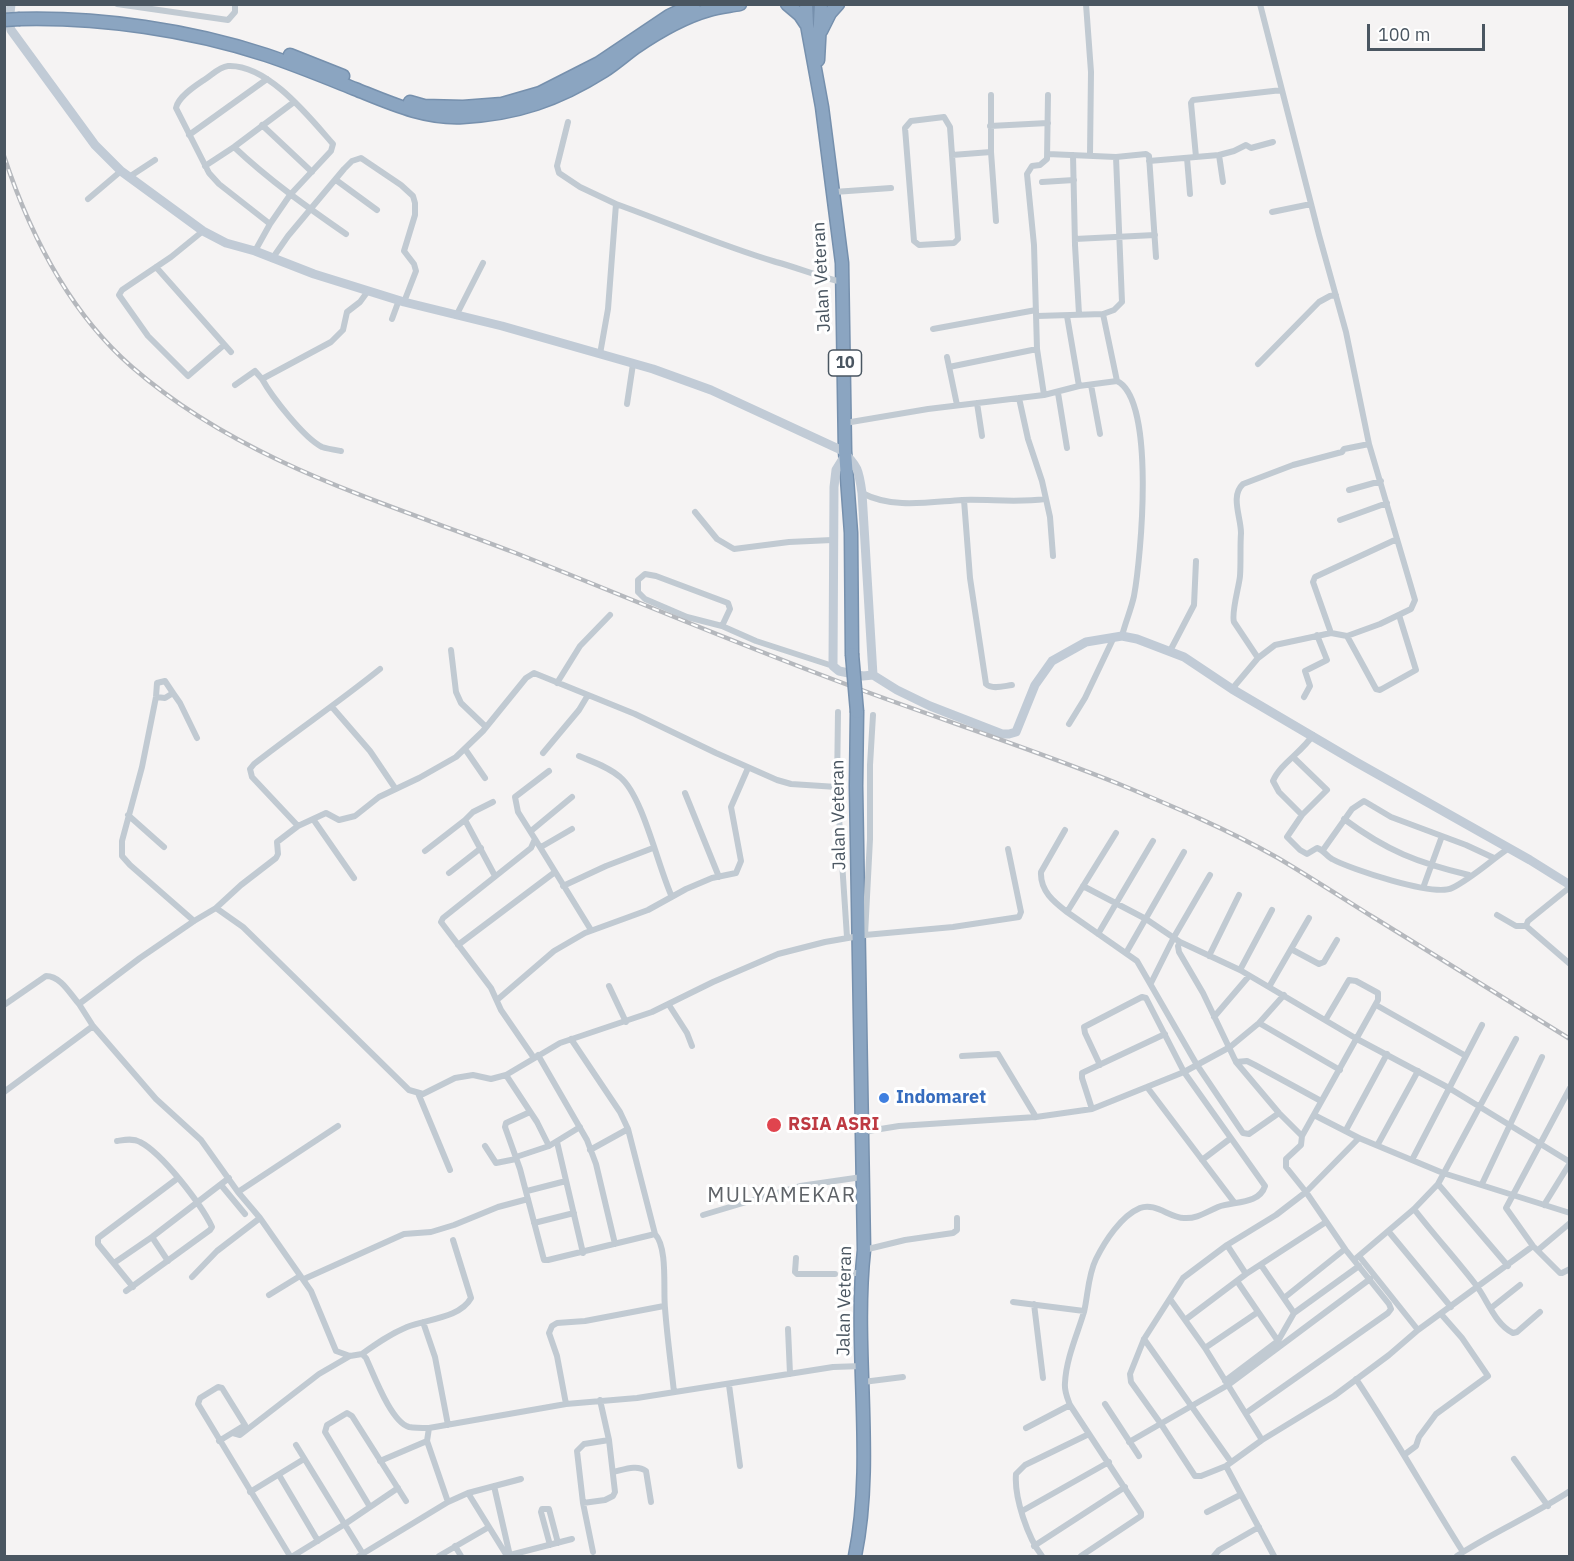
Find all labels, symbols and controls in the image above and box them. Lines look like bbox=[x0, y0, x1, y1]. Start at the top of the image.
scale bar bbox=[1370, 12, 1488, 50]
text: 100 m bbox=[1378, 23, 1430, 46]
street label: Jalan Veteran bbox=[808, 221, 836, 333]
road number: 10 bbox=[828, 350, 862, 376]
street label: Jalan Veteran bbox=[827, 760, 851, 870]
place label: Indomaret bbox=[896, 1087, 986, 1109]
marker: Indomaret bbox=[877, 1091, 891, 1105]
place label: RSIA ASRI bbox=[788, 1114, 879, 1136]
marker: RSIA ASRI bbox=[765, 1116, 783, 1134]
district label: MULYAMEKAR bbox=[707, 1183, 857, 1209]
street label: Jalan Veteran bbox=[833, 1246, 857, 1356]

